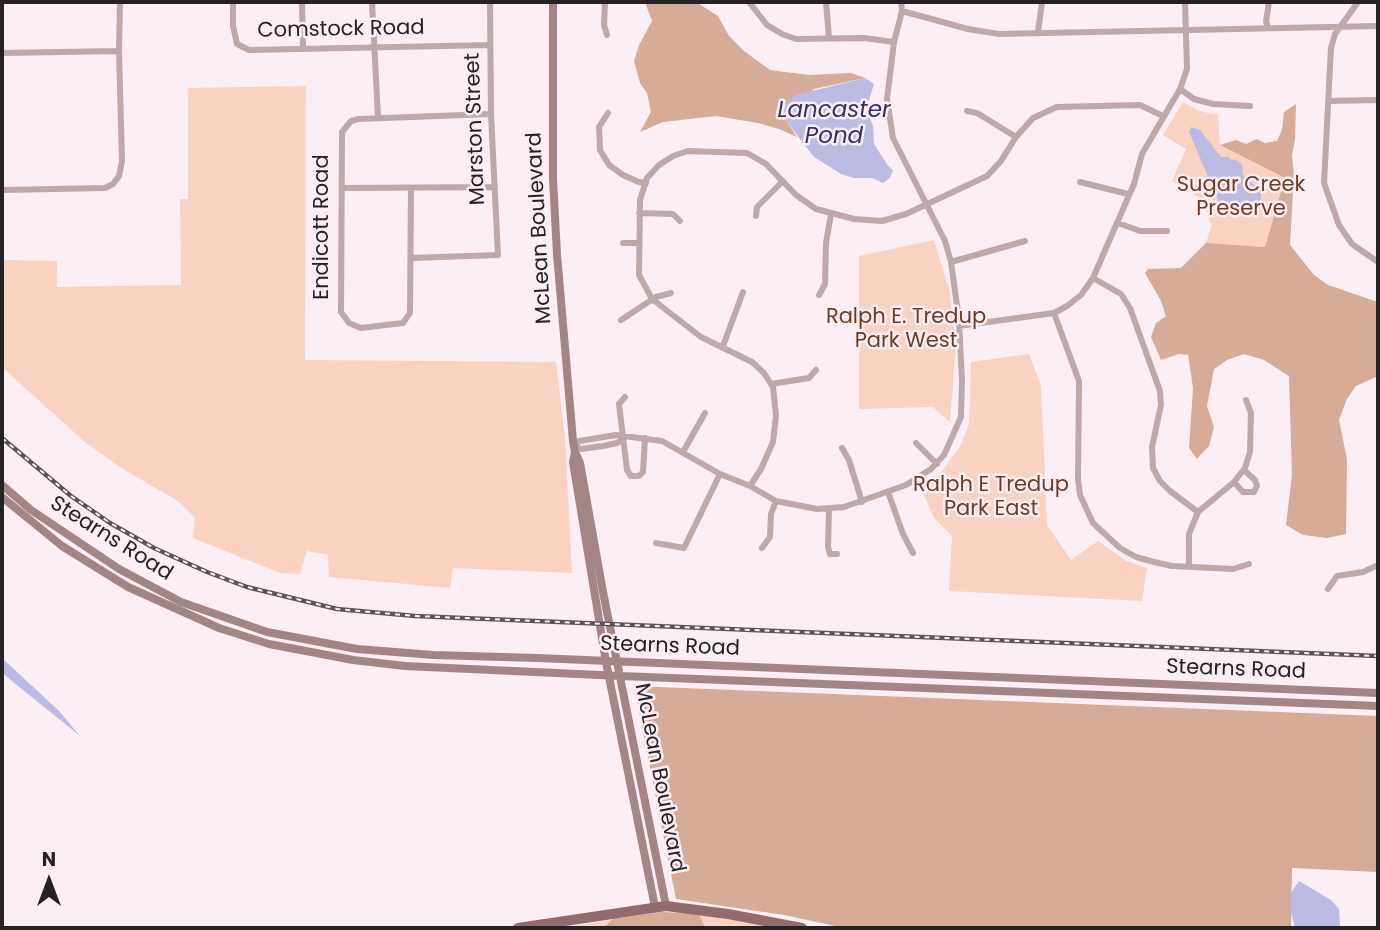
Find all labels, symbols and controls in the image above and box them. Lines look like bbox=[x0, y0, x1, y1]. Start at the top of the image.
street label: Comstock Road bbox=[257, 16, 425, 44]
street label: Marston Street bbox=[461, 52, 491, 206]
water label: Lancaster Pond bbox=[778, 97, 890, 151]
street label: McLean Boulevard bbox=[522, 131, 558, 325]
street label: Endicott Road bbox=[310, 154, 336, 300]
park label: Sugar Creek Preserve bbox=[1177, 173, 1305, 223]
park label: Ralph E. Tredup Park West bbox=[826, 305, 986, 355]
park label: Ralph E Tredup Park East bbox=[913, 473, 1069, 523]
street label: Stearns Road bbox=[45, 491, 177, 587]
street label: Stearns Road bbox=[600, 632, 740, 662]
street label: Stearns Road bbox=[1166, 655, 1306, 685]
street label: McLean Boulevard bbox=[628, 681, 690, 875]
north arrow bbox=[14, 846, 84, 916]
text: N bbox=[42, 846, 56, 873]

